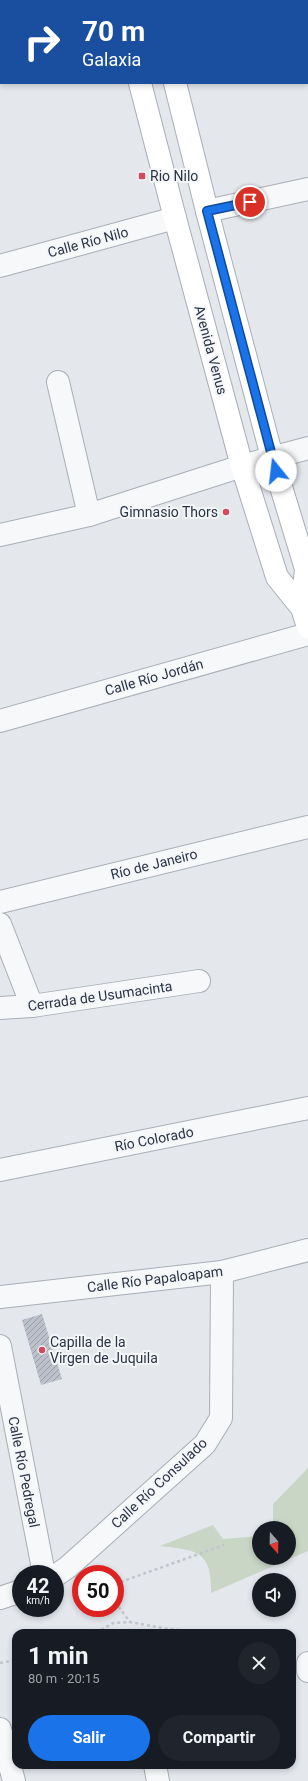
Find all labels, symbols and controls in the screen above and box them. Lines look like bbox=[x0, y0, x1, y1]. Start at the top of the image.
text: 70 m bbox=[82, 15, 145, 48]
icon: right bbox=[16, 16, 68, 68]
text: Galaxia bbox=[82, 49, 141, 70]
place label: Rio Nilo bbox=[150, 168, 198, 184]
marker: Rio Nilo bbox=[137, 171, 147, 181]
pin bbox=[233, 185, 267, 219]
icon: arrive bbox=[239, 191, 261, 213]
street label: Calle Río Nilo bbox=[46, 224, 130, 260]
street label: Avenida Venus bbox=[191, 304, 231, 396]
position arrow bbox=[255, 450, 297, 492]
place label: Gimnasio Thors bbox=[120, 504, 218, 520]
marker: Gimnasio Thors bbox=[221, 507, 231, 517]
street label: Calle Río Jordán bbox=[103, 655, 205, 699]
street label: Río de Janeiro bbox=[109, 845, 199, 883]
street label: Cerrada de Usumacinta bbox=[27, 978, 173, 1014]
street label: Río Colorado bbox=[113, 1124, 195, 1154]
street label: Calle Río Papaloapam bbox=[86, 1263, 224, 1295]
place label: Capilla de la Virgen de Juquila bbox=[50, 1334, 158, 1366]
marker: Capilla de la Virgen de Juquila bbox=[37, 1345, 47, 1355]
street label: Calle Río Pedregal bbox=[5, 1415, 43, 1529]
street label: Calle Río Consulado bbox=[108, 1435, 210, 1531]
north arrow bbox=[252, 1521, 296, 1565]
map controls bbox=[252, 1521, 296, 1617]
speed limit sign: 50 bbox=[72, 1565, 124, 1617]
button: sound bbox=[252, 1573, 296, 1617]
text: 42 bbox=[27, 1574, 49, 1598]
text: km/h bbox=[26, 1595, 50, 1606]
text: 1 min bbox=[28, 1642, 88, 1670]
button: close bbox=[238, 1642, 280, 1684]
text: 80 m · 20:15 bbox=[28, 1671, 99, 1686]
button: Salir bbox=[28, 1715, 150, 1761]
button: Compartir bbox=[158, 1715, 280, 1761]

